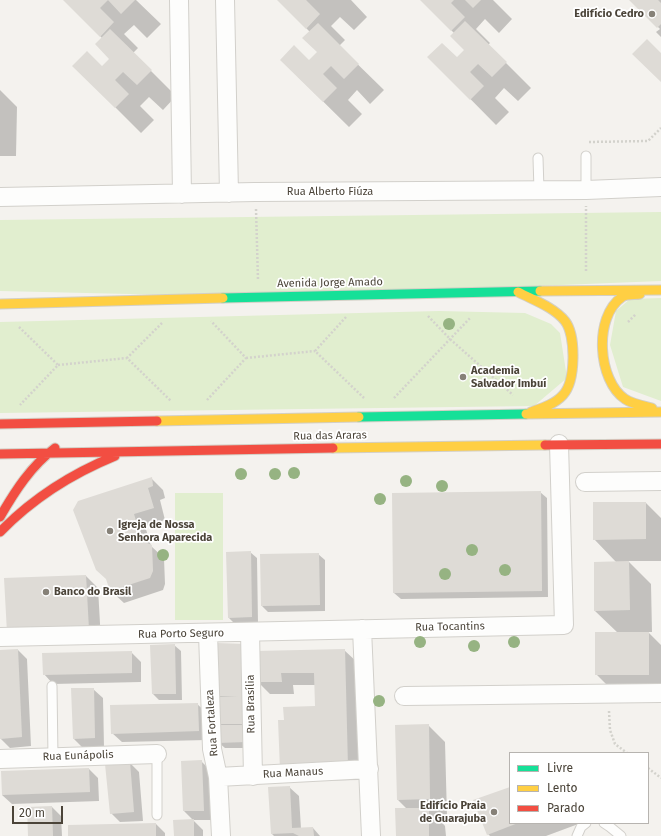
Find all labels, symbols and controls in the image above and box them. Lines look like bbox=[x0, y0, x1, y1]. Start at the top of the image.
place label: Edifício Cedro bbox=[574, 7, 644, 21]
marker: Edifício Cedro bbox=[647, 9, 657, 19]
street label: Rua Alberto Fiúza bbox=[287, 185, 373, 199]
street label: Avenida Jorge Amado bbox=[277, 275, 383, 291]
place label: Academia Salvador Imbuí bbox=[471, 364, 546, 390]
marker: Academia Salvador Imbuí bbox=[458, 372, 468, 382]
street label: Rua das Araras bbox=[293, 429, 367, 443]
place label: Igreja de Nossa Senhora Aparecida bbox=[118, 518, 212, 544]
marker: Igreja de Nossa Senhora Aparecida bbox=[105, 526, 115, 536]
place label: Banco do Brasil bbox=[54, 585, 131, 599]
marker: Banco do Brasil bbox=[41, 587, 51, 597]
street label: Rua Tocantins bbox=[415, 620, 485, 634]
street label: Rua Porto Seguro bbox=[138, 627, 224, 641]
street label: Rua Brasília bbox=[244, 674, 258, 734]
street label: Rua Fortaleza bbox=[203, 689, 221, 757]
street label: Rua Eunápolis bbox=[42, 748, 114, 764]
legend bbox=[509, 752, 649, 824]
text: Livre bbox=[547, 761, 573, 775]
street label: Rua Manaus bbox=[262, 765, 324, 781]
text: Lento bbox=[547, 781, 577, 795]
scale bar bbox=[14, 798, 65, 824]
place label: Edifício Praia de Guarajuba bbox=[419, 799, 486, 825]
text: Parado bbox=[547, 801, 585, 815]
text: 20 m bbox=[19, 806, 45, 820]
marker: Edifício Praia de Guarajuba bbox=[489, 807, 499, 817]

